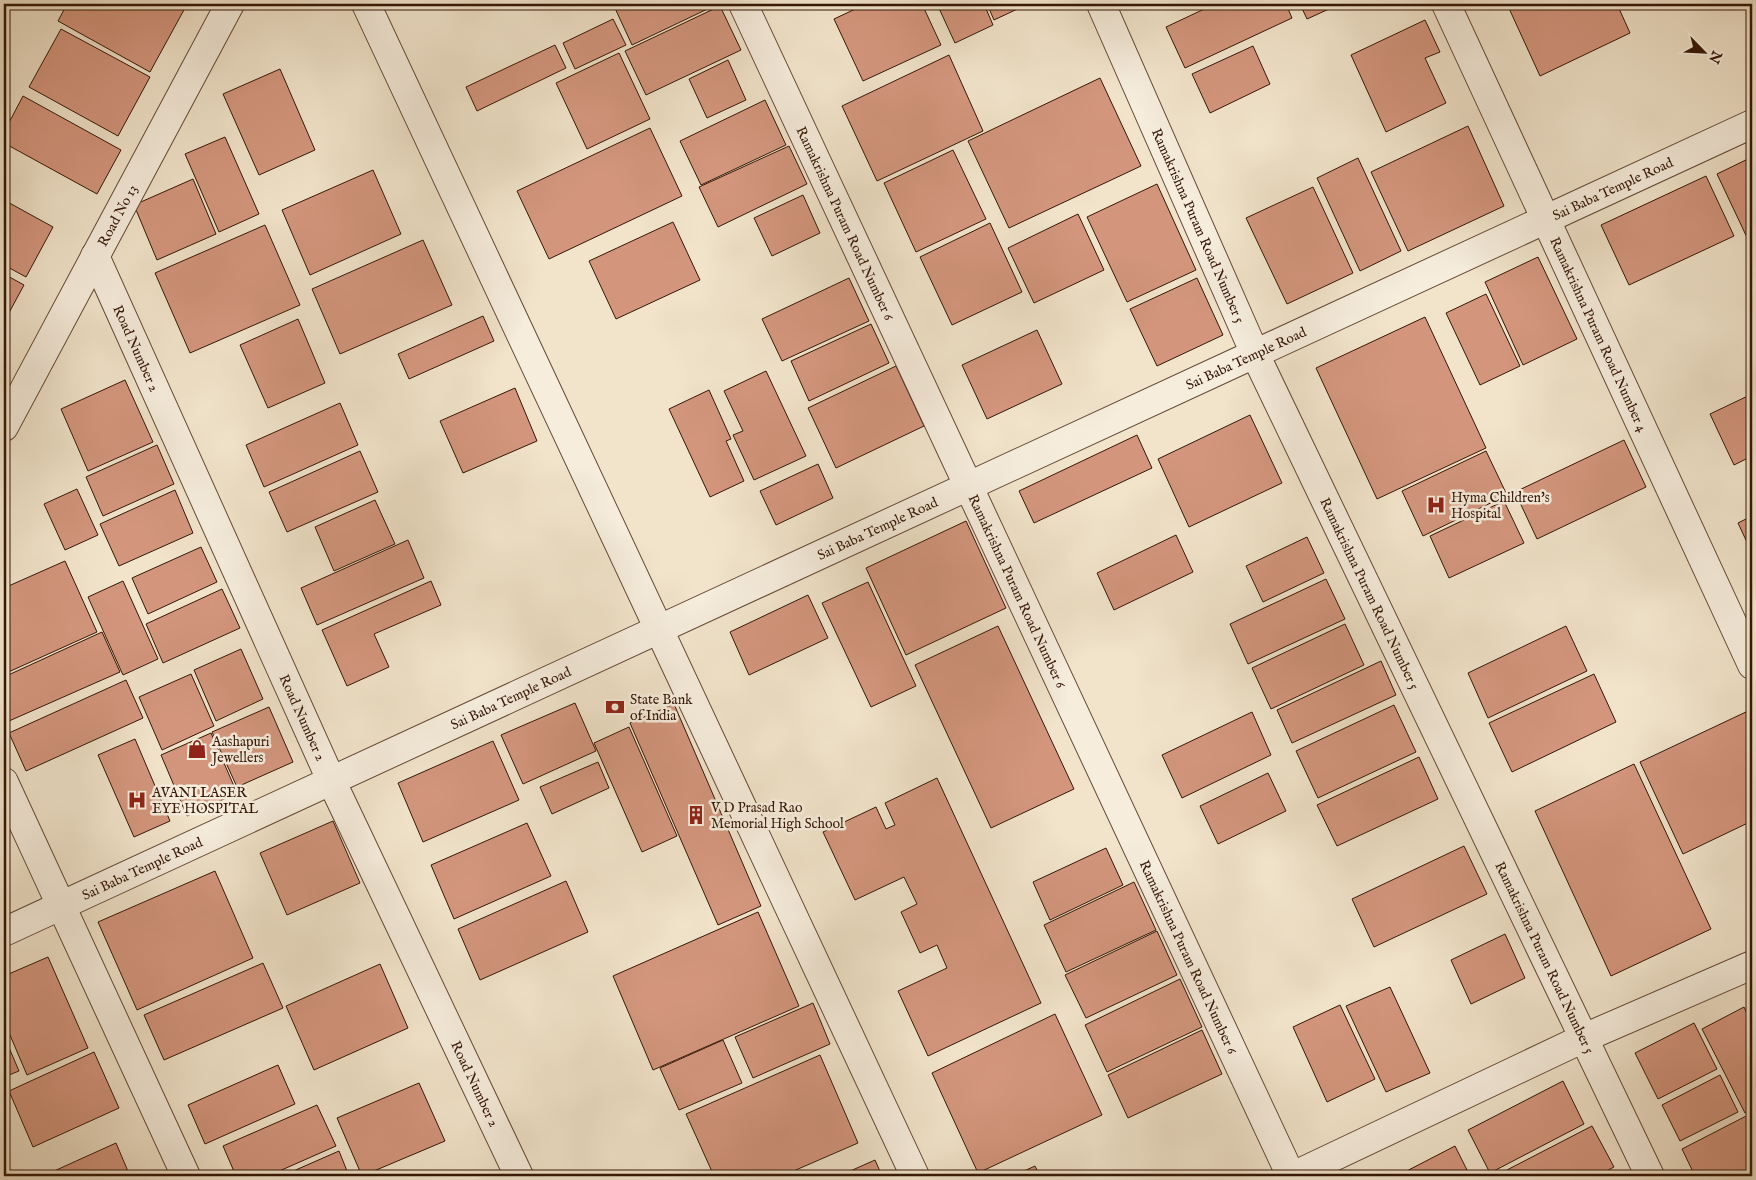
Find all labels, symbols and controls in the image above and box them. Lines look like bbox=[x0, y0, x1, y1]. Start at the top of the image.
north arrow bbox=[1678, 28, 1728, 78]
text: N bbox=[1704, 47, 1726, 66]
street label: Ramakrishna Puram Road Number 6 bbox=[792, 124, 898, 324]
street label: Ramakrishna Puram Road Number 5 bbox=[1147, 126, 1248, 326]
street label: Sai Baba Temple Road bbox=[1550, 154, 1676, 225]
street label: Road No 13 bbox=[94, 182, 142, 250]
street label: Ramakrishna Puram Road Number 4 bbox=[1545, 234, 1651, 435]
street label: Road Number 2 bbox=[108, 302, 163, 395]
street label: Sai Baba Temple Road bbox=[1183, 323, 1310, 395]
place label: Hyma Children's Hospital bbox=[1451, 489, 1550, 523]
street label: Ramakrishna Puram Road Number 6 bbox=[964, 492, 1070, 692]
street label: Sai Baba Temple Road bbox=[815, 493, 941, 565]
hospital icon: Hyma Children's Hospital bbox=[1425, 494, 1447, 516]
street label: Ramakrishna Puram Road Number 5 bbox=[1315, 495, 1423, 693]
street label: Sai Baba Temple Road bbox=[448, 663, 575, 734]
street label: Road Number 2 bbox=[275, 672, 329, 764]
place label: State Bank of India bbox=[630, 691, 693, 725]
bank icon: State Bank of India bbox=[604, 696, 626, 718]
place label: Aashapuri Jewellers bbox=[210, 733, 270, 767]
shop icon: Aashapuri Jewellers bbox=[186, 738, 208, 760]
place label: AVANI LASER EYE HOSPITAL bbox=[151, 784, 258, 818]
hospital icon: AVANI LASER EYE HOSPITAL bbox=[126, 789, 148, 811]
place label: V D Prasad Rao Memorial High School bbox=[710, 799, 844, 833]
building icon: V D Prasad Rao Memorial High School bbox=[685, 804, 707, 826]
street label: Sai Baba Temple Road bbox=[79, 833, 206, 905]
street label: Ramakrishna Puram Road Number 6 bbox=[1135, 858, 1241, 1058]
street label: Ramakrishna Puram Road Number 5 bbox=[1490, 859, 1598, 1057]
street label: Road Number 2 bbox=[446, 1038, 503, 1131]

